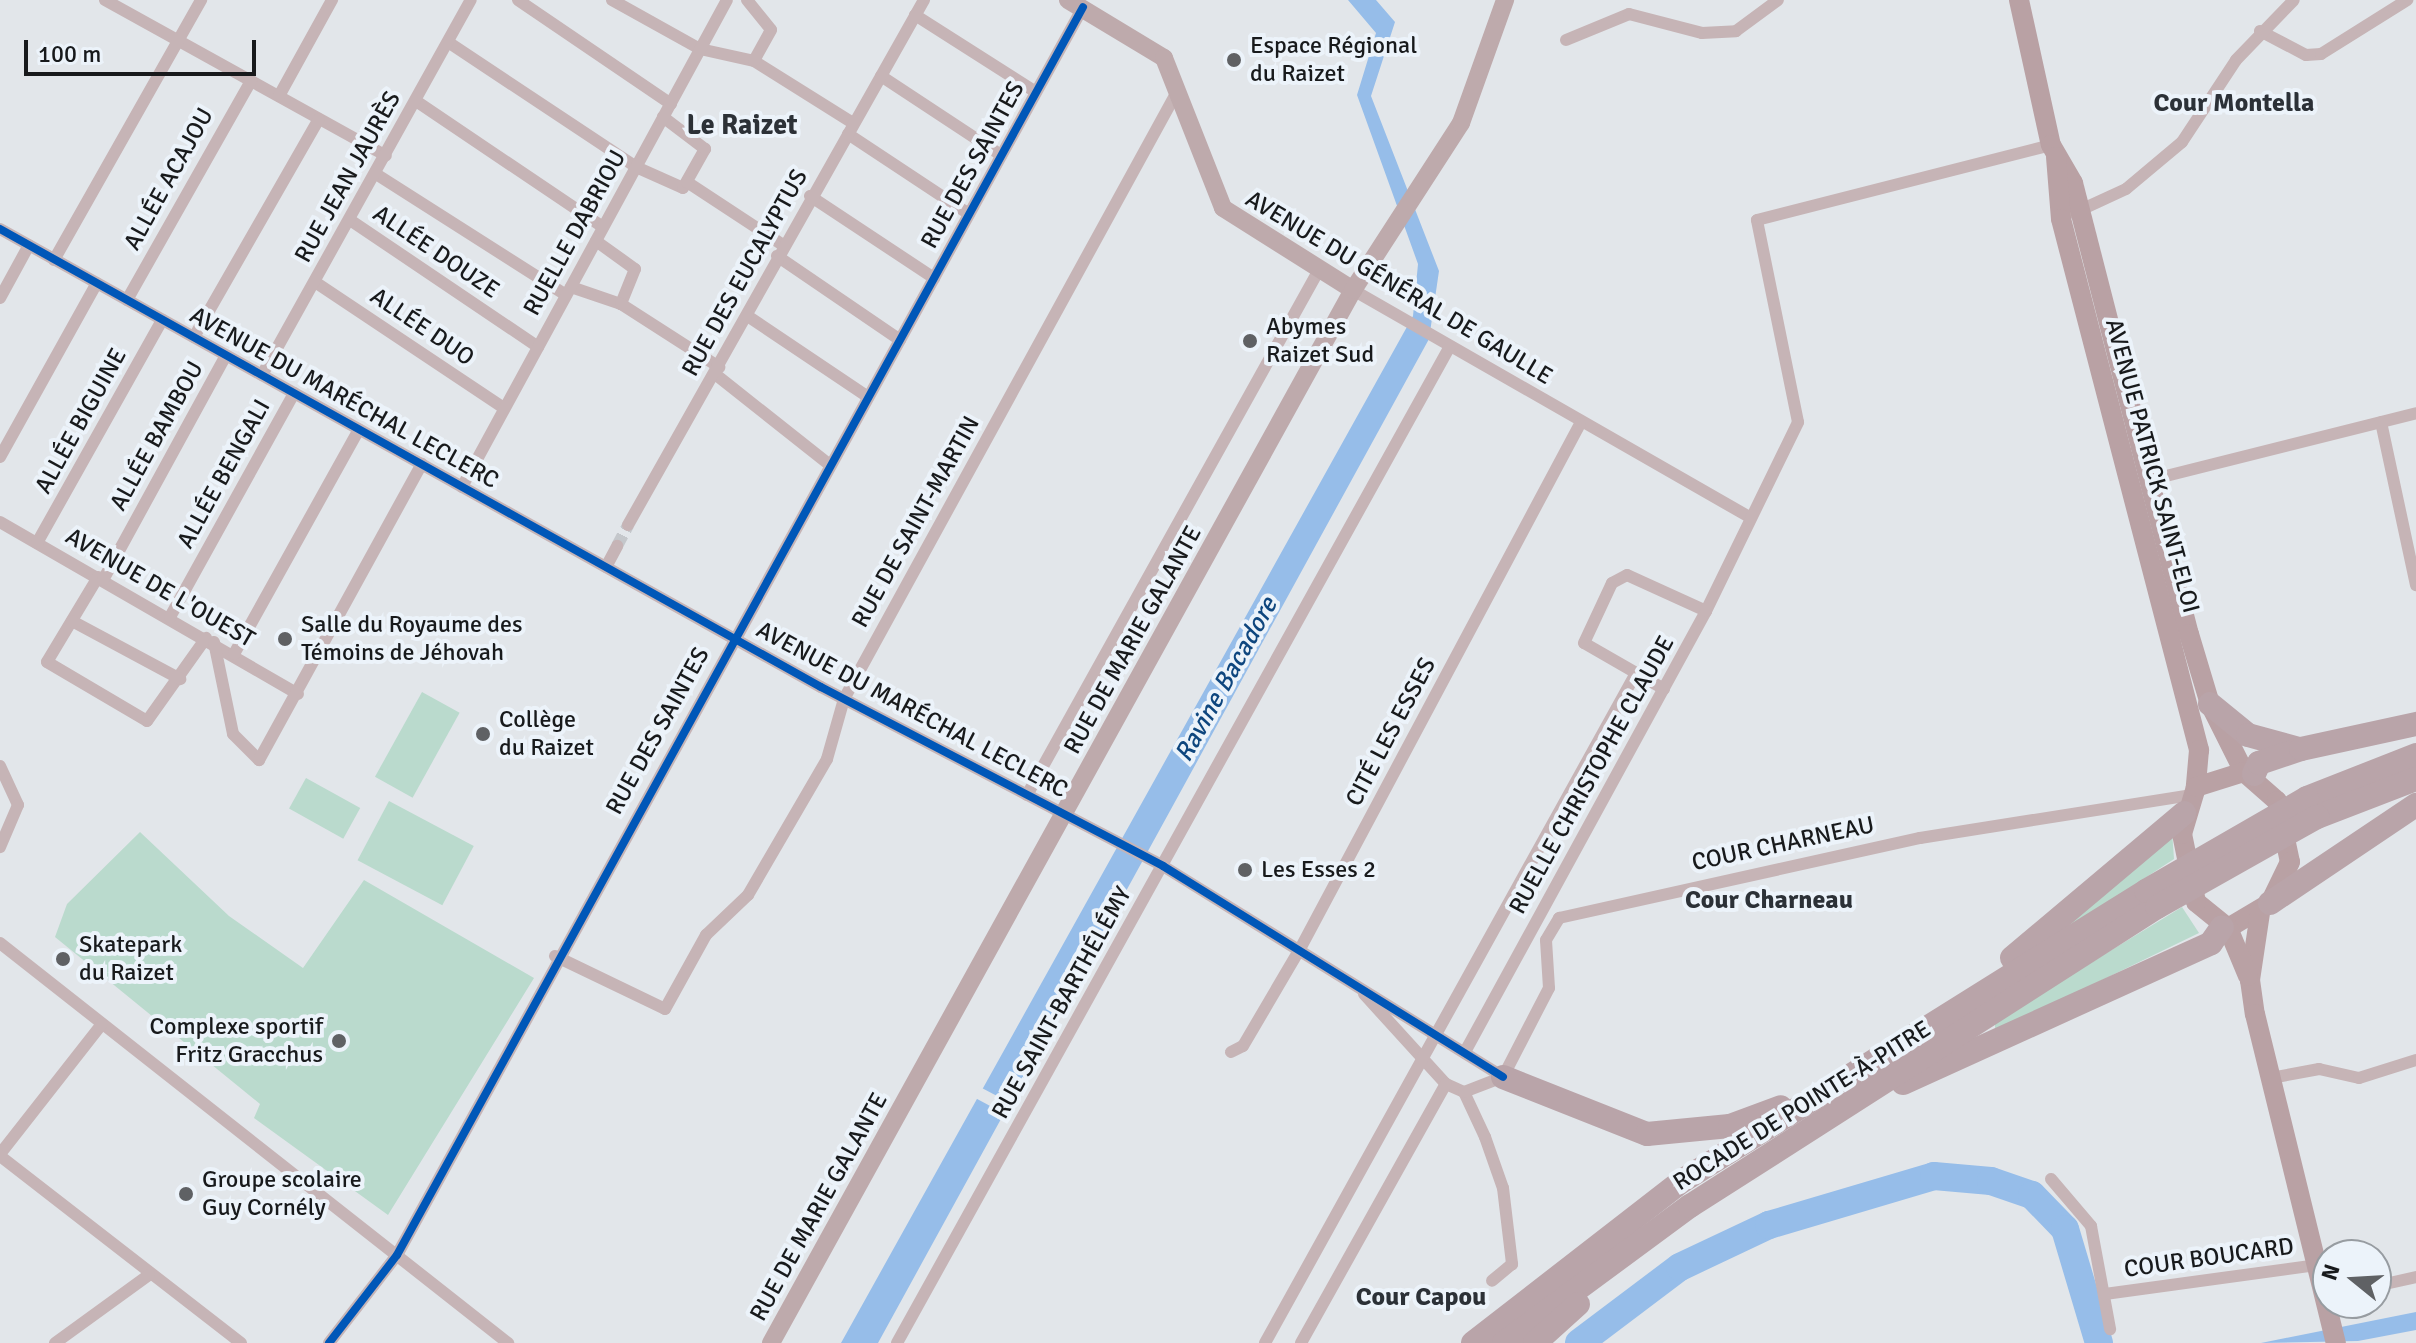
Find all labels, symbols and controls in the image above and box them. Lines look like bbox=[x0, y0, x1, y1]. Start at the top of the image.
scale bar bbox=[28, 24, 260, 74]
place label: Espace Régional du Raizet bbox=[1250, 32, 1417, 88]
text: 100 m bbox=[38, 39, 101, 69]
marker: Espace Régional du Raizet bbox=[1225, 51, 1243, 69]
street label: RUE DES SAINTES bbox=[915, 76, 1031, 254]
street label: RUE JEAN JAURÈS bbox=[289, 86, 407, 268]
district label: Cour Montella bbox=[2154, 88, 2314, 120]
street label: ALLÉE ACAJOU bbox=[118, 103, 220, 255]
district label: Le Raizet bbox=[686, 108, 798, 142]
street label: RUELLE DABRIOU bbox=[518, 145, 632, 321]
street label: RUE DES EUCALYPTUS bbox=[676, 164, 814, 382]
street label: AVENUE DU GÉNÉRAL DE GAULLE bbox=[1240, 185, 1558, 391]
street label: ALLÉE DOUZE bbox=[368, 199, 504, 305]
street label: ALLÉE DUO bbox=[365, 282, 479, 372]
street label: AVENUE DU MARÉCHAL LECLERC bbox=[185, 301, 503, 495]
place label: Abymes Raizet Sud bbox=[1266, 313, 1374, 369]
street label: AVENUE PATRICK SAINT-ELOI bbox=[2099, 316, 2205, 616]
marker: Abymes Raizet Sud bbox=[1241, 332, 1259, 350]
street label: ALLÉE BIGUINE bbox=[29, 343, 133, 499]
street label: ALLÉE BAMBOU bbox=[104, 356, 210, 516]
street label: ALLÉE BENGALI bbox=[171, 395, 277, 553]
street label: RUE DE SAINT-MARTIN bbox=[846, 411, 986, 633]
street label: RUE DE MARIE GALANTE bbox=[1058, 521, 1208, 759]
street label: AVENUE DE L'OUEST bbox=[60, 522, 260, 654]
water label: Ravine Bacadore bbox=[1169, 592, 1285, 768]
place label: Salle du Royaume des Témoins de Jéhovah bbox=[301, 611, 523, 667]
street label: AVENUE DU MARÉCHAL LECLERC bbox=[751, 616, 1073, 804]
marker: Salle du Royaume des Témoins de Jéhovah bbox=[276, 630, 294, 648]
street label: RUELLE CHRISTOPHE CLAUDE bbox=[1503, 631, 1681, 919]
street label: RUE DES SAINTES bbox=[600, 642, 716, 820]
street label: CITÉ LES ESSES bbox=[1340, 653, 1442, 811]
place label: Collège du Raizet bbox=[499, 706, 594, 762]
marker: Collège du Raizet bbox=[474, 725, 492, 743]
street label: COUR CHARNEAU bbox=[1689, 811, 1877, 877]
place label: Les Esses 2 bbox=[1261, 856, 1376, 884]
marker: Les Esses 2 bbox=[1236, 861, 1254, 879]
street label: RUE SAINT-BARTHÉLÉMY bbox=[986, 882, 1138, 1124]
district label: Cour Charneau bbox=[1685, 885, 1853, 917]
place label: Skatepark du Raizet bbox=[79, 931, 182, 987]
marker: Skatepark du Raizet bbox=[54, 950, 72, 968]
place label: Complexe sportif Fritz Gracchus bbox=[150, 1013, 323, 1069]
street label: ROCADE DE POINTE-À-PITRE bbox=[1668, 1015, 1936, 1197]
marker: Complexe sportif Fritz Gracchus bbox=[330, 1032, 348, 1050]
street label: RUE DE MARIE GALANTE bbox=[744, 1088, 894, 1326]
place label: Groupe scolaire Guy Cornély bbox=[202, 1166, 362, 1222]
marker: Groupe scolaire Guy Cornély bbox=[177, 1185, 195, 1203]
street label: COUR BOUCARD bbox=[2122, 1232, 2296, 1284]
north arrow bbox=[2312, 1239, 2392, 1319]
text: N bbox=[2315, 1261, 2346, 1284]
district label: Cour Capou bbox=[1356, 1282, 1486, 1314]

